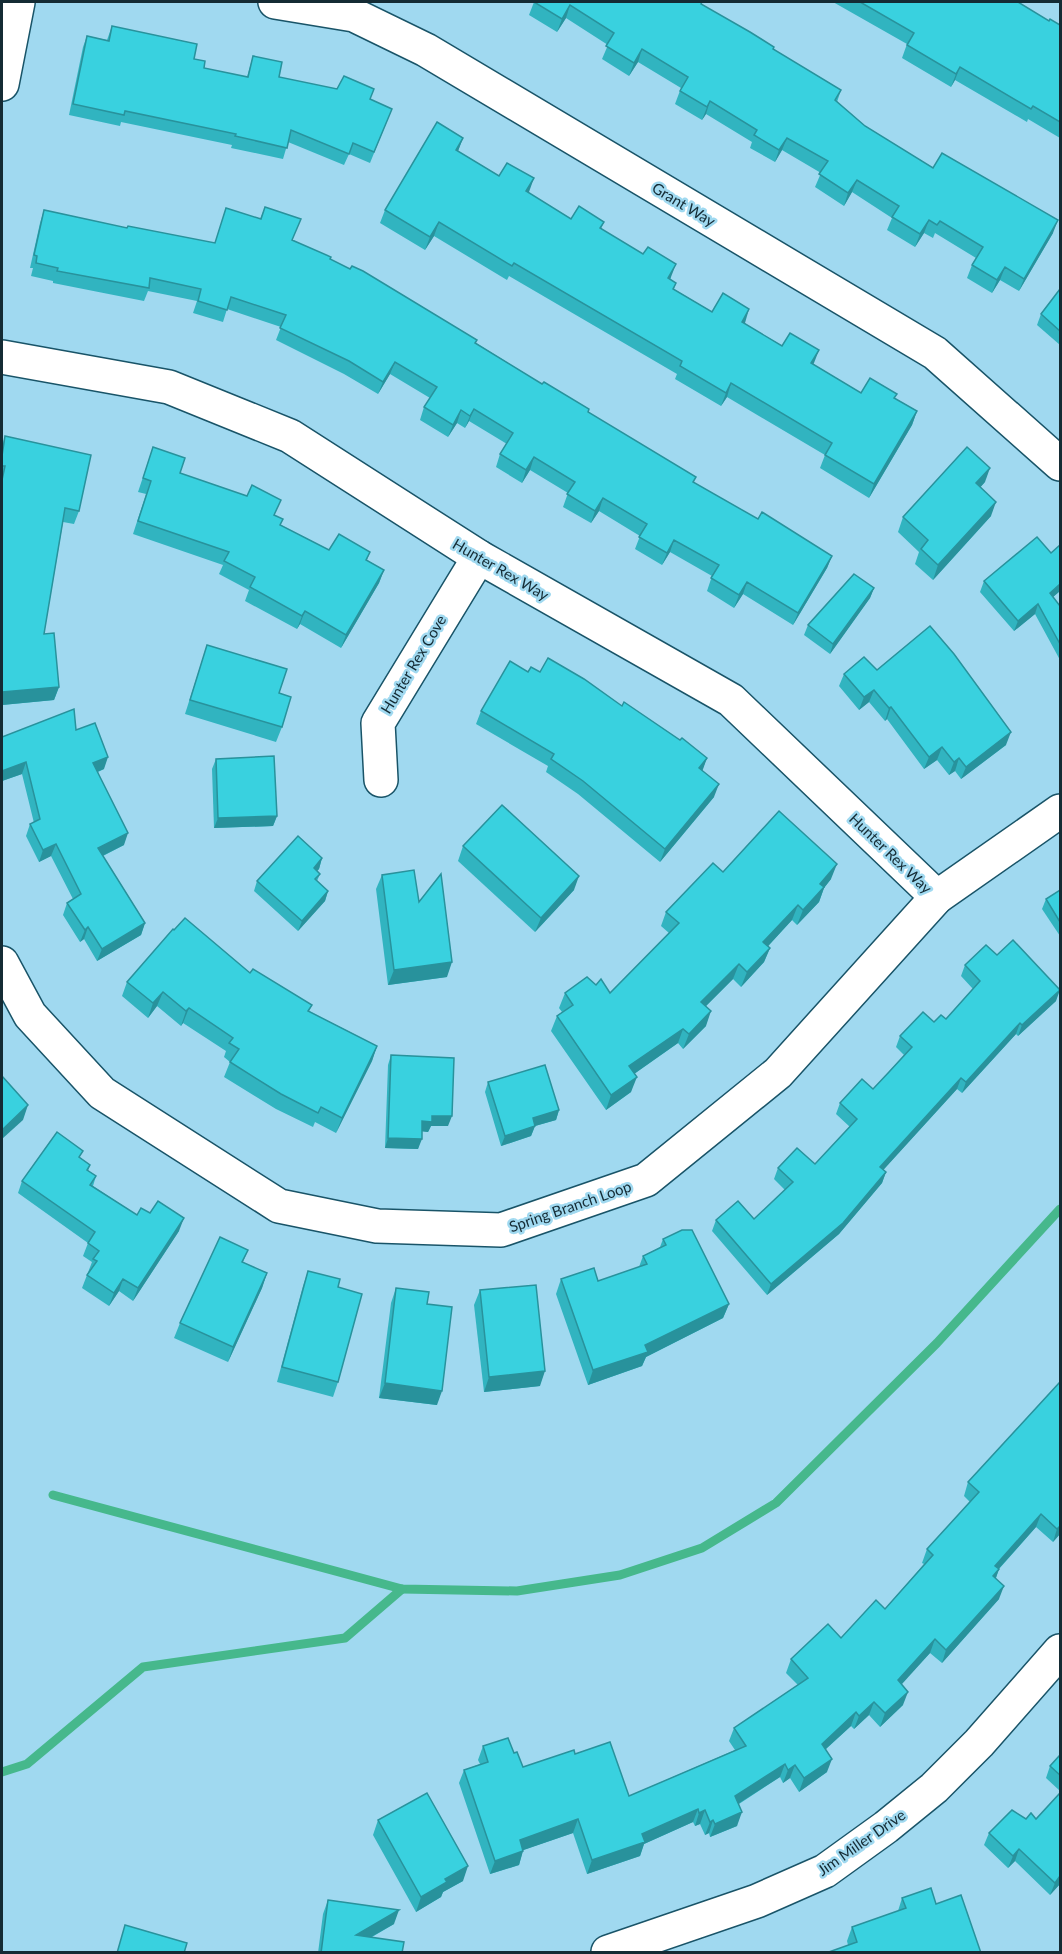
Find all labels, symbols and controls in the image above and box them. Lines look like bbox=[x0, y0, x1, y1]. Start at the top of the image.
street label: Grant Way bbox=[649, 178, 719, 230]
street label: Hunter Rex Way bbox=[450, 534, 552, 604]
street label: Hunter Rex Cove bbox=[376, 611, 450, 717]
street label: Hunter Rex Way bbox=[846, 809, 936, 897]
street label: Spring Branch Loop bbox=[507, 1177, 633, 1235]
street label: Jim Miller Drive bbox=[814, 1805, 908, 1879]

